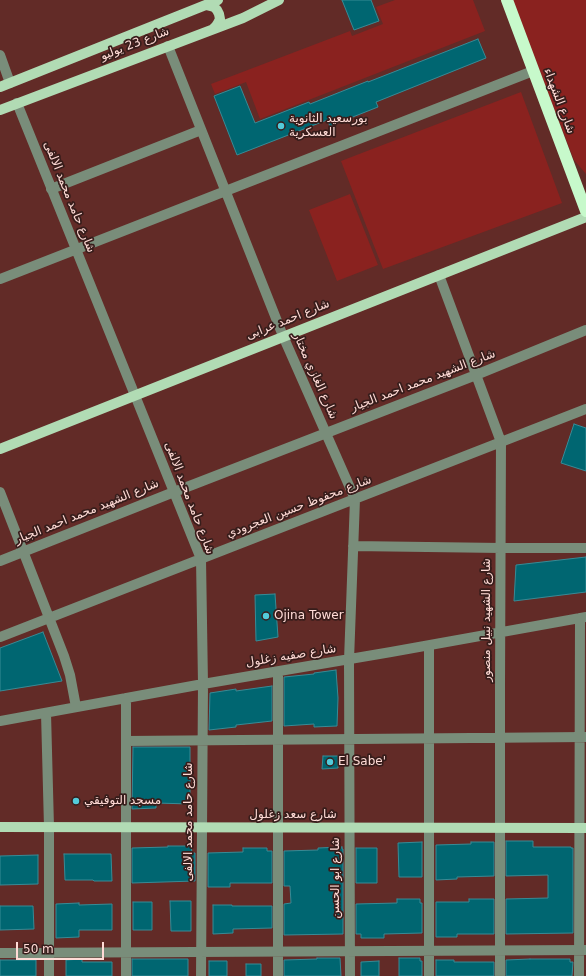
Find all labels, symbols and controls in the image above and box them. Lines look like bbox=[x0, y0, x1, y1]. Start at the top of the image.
street label: شارع 23 يوليو bbox=[99, 24, 171, 64]
street label: شارع الشهداء bbox=[540, 66, 578, 136]
place label: بورسعيد الثانوية العسكرية bbox=[289, 112, 367, 140]
marker: بورسعيد الثانوية العسكرية bbox=[276, 121, 286, 131]
street label: شارع حامد محمد الالفى bbox=[40, 139, 98, 255]
street label: شارع احمد عرابى bbox=[244, 297, 332, 343]
street label: شارع الغازي مختار bbox=[289, 331, 341, 421]
street label: شارع الشهيد محمد احمد الجيار bbox=[348, 347, 498, 415]
street label: شارع حامد محمد الالفى bbox=[161, 440, 217, 556]
street label: شارع محفوظ حسين العجرودي bbox=[224, 473, 374, 541]
street label: شارع الشهيد محمد احمد الجيار bbox=[13, 476, 161, 548]
street label: شارع الشهيد نبيل منصور bbox=[480, 558, 494, 682]
place label: Ojina Tower bbox=[274, 609, 344, 623]
marker: Ojina Tower bbox=[261, 611, 271, 621]
street label: شارع صفيه زغلول bbox=[245, 642, 337, 670]
place label: El Sabe' bbox=[338, 755, 386, 769]
marker: El Sabe' bbox=[325, 757, 335, 767]
street label: شارع حامد محمد الالفى bbox=[182, 762, 196, 882]
place label: مسجد التوفيقي bbox=[84, 794, 161, 808]
marker: مسجد التوفيقي bbox=[71, 796, 81, 806]
street label: شارع سعد زغلول bbox=[249, 808, 337, 822]
street label: شارع ابو الحسن bbox=[329, 837, 343, 919]
scale bar bbox=[18, 934, 106, 960]
text: 50 m bbox=[23, 942, 54, 956]

